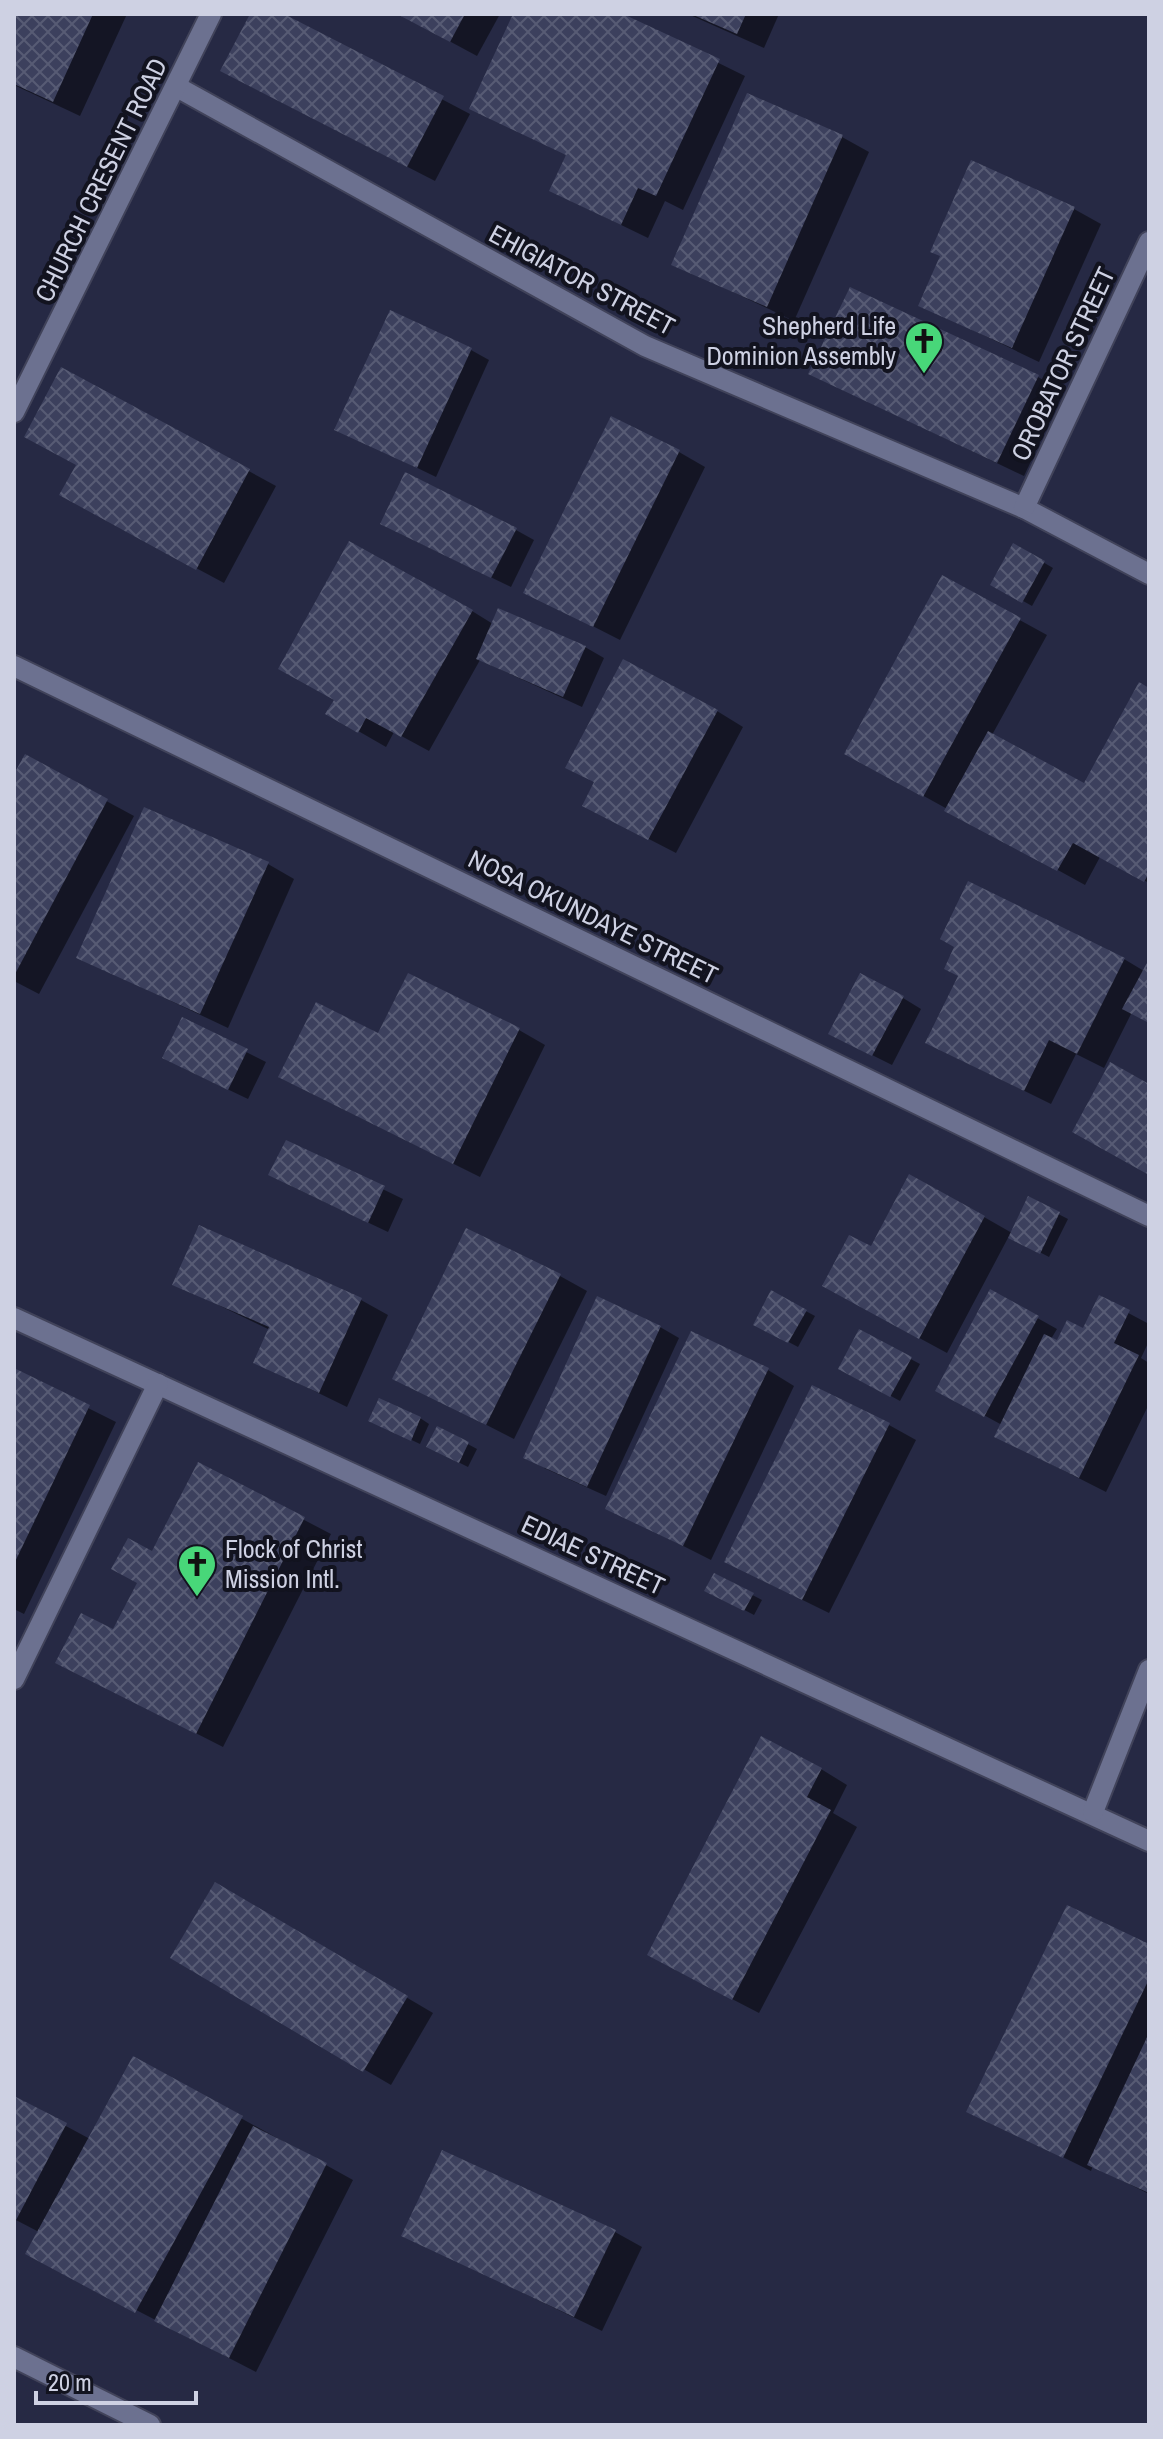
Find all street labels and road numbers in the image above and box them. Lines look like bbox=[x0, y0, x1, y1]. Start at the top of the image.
street label: CHURCH CRESENT ROAD bbox=[26, 52, 175, 308]
street label: EHIGIATOR STREET bbox=[483, 216, 681, 343]
street label: OROBATOR STREET bbox=[1002, 261, 1123, 466]
street label: NOSA OKUNDAYE STREET bbox=[463, 841, 724, 992]
street label: EDIAE STREET bbox=[516, 1506, 670, 1603]

